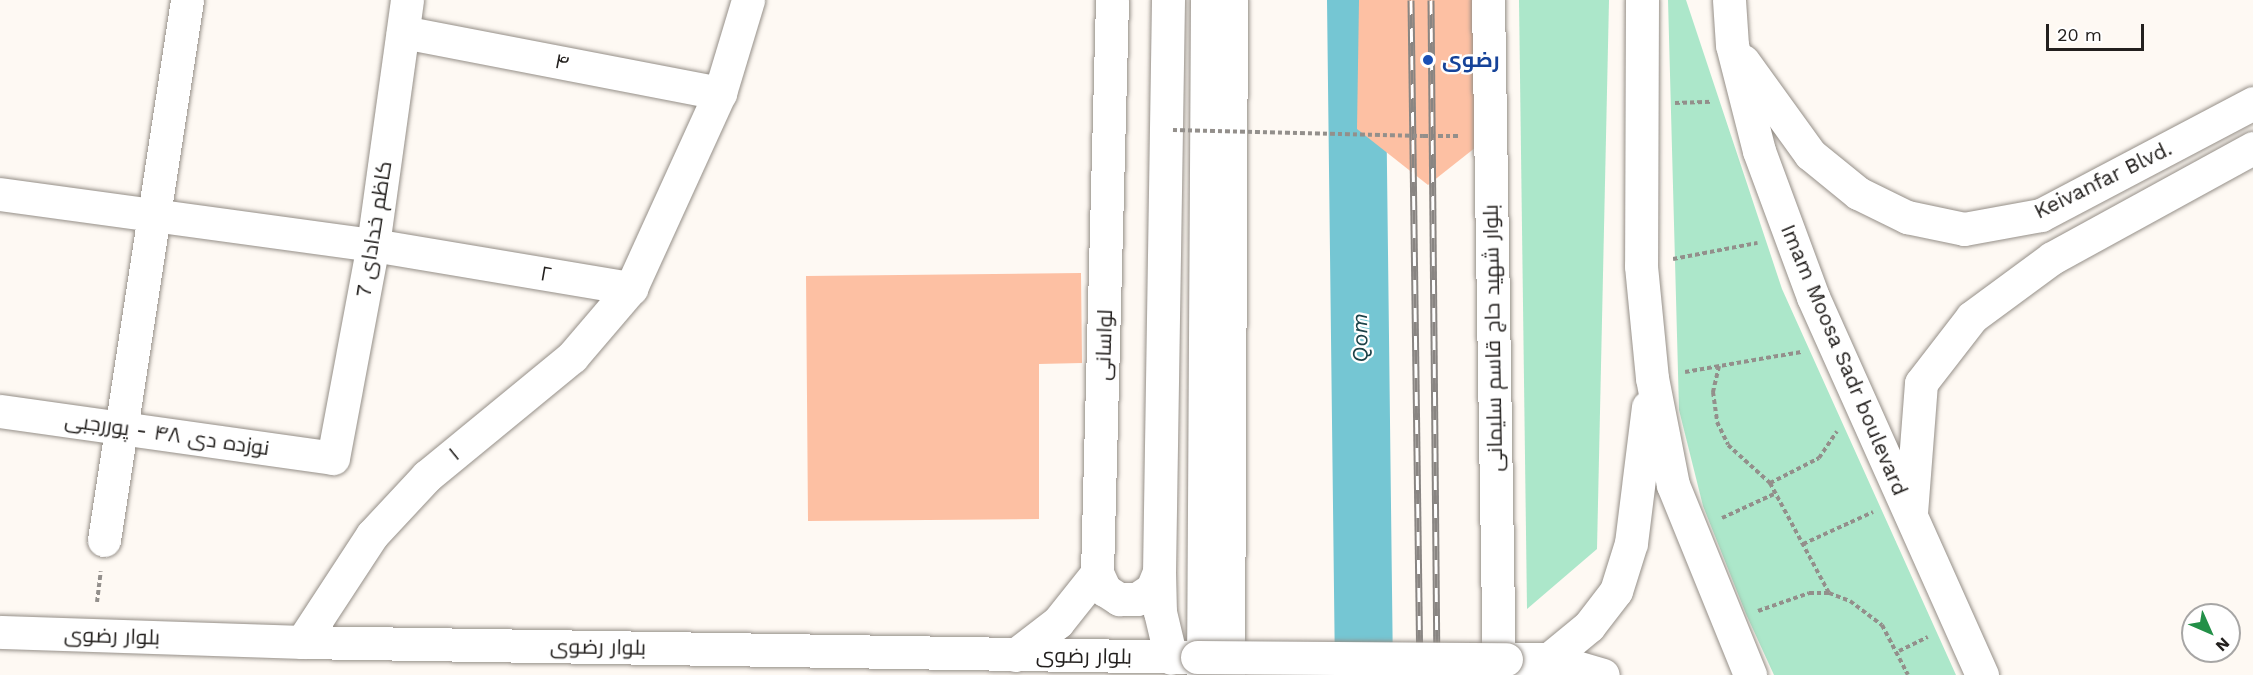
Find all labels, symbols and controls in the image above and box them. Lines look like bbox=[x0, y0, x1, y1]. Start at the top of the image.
scale bar bbox=[2049, 12, 2146, 50]
text: 20 m bbox=[2057, 24, 2102, 45]
place label: رضوی bbox=[1442, 47, 1499, 73]
street label: ۴ bbox=[553, 48, 571, 76]
marker: رضوی bbox=[1419, 51, 1437, 69]
street label: Keivanfar Blvd. bbox=[2030, 136, 2176, 224]
street label: 7 کاظم خدادای bbox=[351, 159, 397, 299]
street label: بلوار شهید حاج قاسم سلیمانی bbox=[1478, 204, 1508, 472]
street label: Imam Moosa Sadr boulevard bbox=[1775, 220, 1913, 500]
street label: ۲ bbox=[538, 261, 554, 287]
street label: لواسانی bbox=[1090, 309, 1118, 381]
water label: Qom bbox=[1346, 313, 1374, 363]
street label: نوزده دی ۴۸ - پوررجبی bbox=[63, 407, 271, 461]
street label: ۱ bbox=[444, 442, 464, 466]
north arrow bbox=[2181, 603, 2241, 663]
street label: بلوار رضوی bbox=[63, 622, 161, 650]
street label: بلوار رضوی bbox=[550, 634, 646, 660]
text: N bbox=[2212, 634, 2234, 656]
street label: بلوار رضوی bbox=[1036, 643, 1132, 669]

